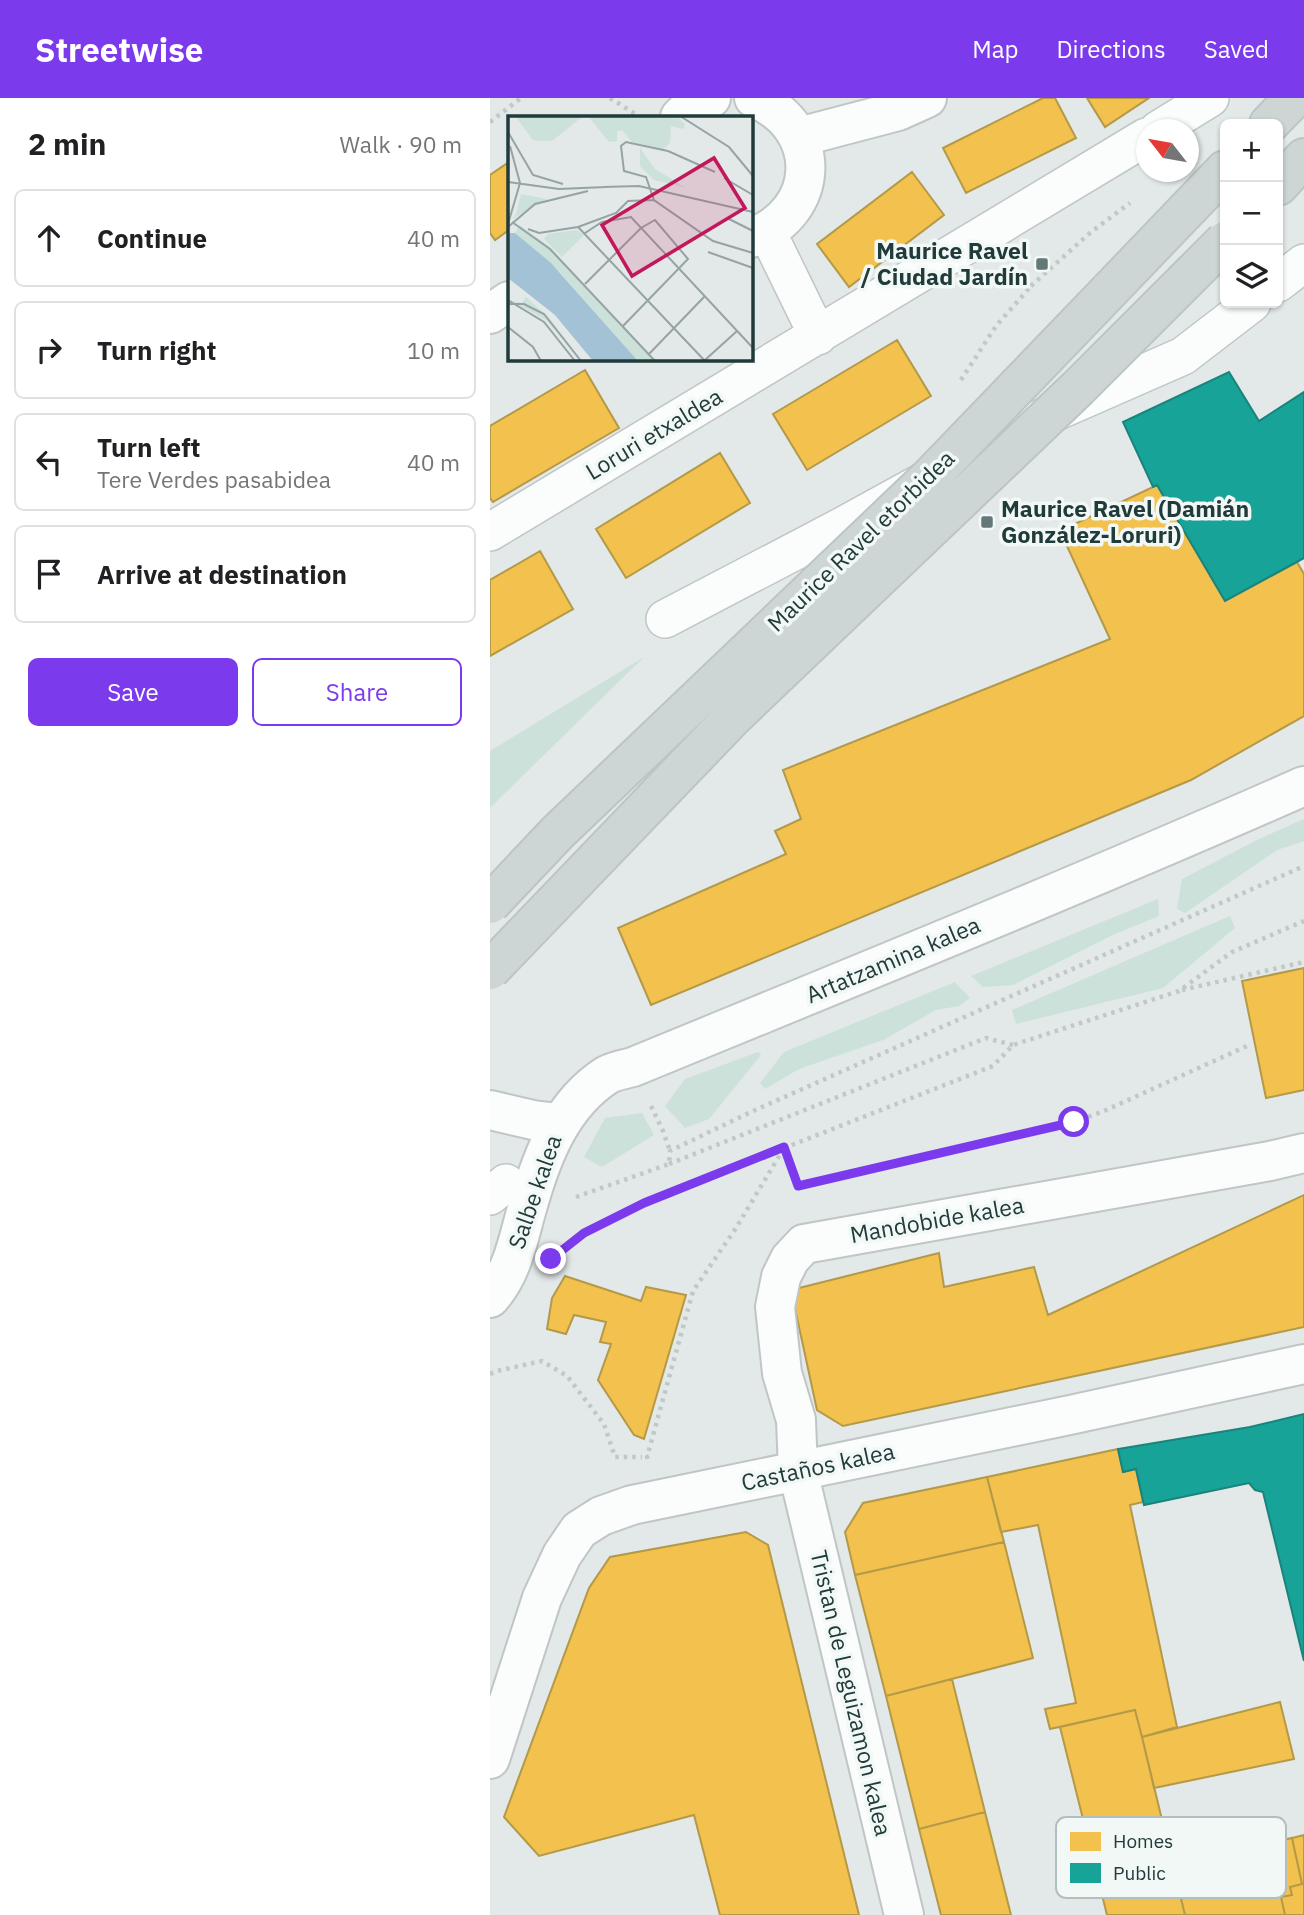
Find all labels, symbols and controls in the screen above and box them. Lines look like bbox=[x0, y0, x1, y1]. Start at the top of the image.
text: Streetwise bbox=[35, 28, 203, 71]
text: Map bbox=[972, 33, 1018, 65]
text: Directions bbox=[1056, 33, 1166, 65]
text: Saved bbox=[1204, 33, 1269, 65]
inset map bbox=[508, 116, 752, 360]
north arrow bbox=[1136, 119, 1199, 182]
map controls bbox=[1220, 119, 1283, 308]
button: + bbox=[1220, 119, 1283, 182]
text: 2 min bbox=[28, 124, 106, 163]
text: Walk · 90 m bbox=[340, 129, 462, 159]
button: − bbox=[1220, 182, 1283, 245]
icon: ahead bbox=[30, 219, 68, 257]
text: Continue bbox=[97, 221, 207, 255]
text: 40 m bbox=[407, 223, 460, 253]
place label: Maurice Ravel / Ciudad Jardín bbox=[861, 235, 1028, 291]
button: layers bbox=[1220, 245, 1283, 308]
marker: Maurice Ravel / Ciudad Jardín bbox=[1034, 256, 1050, 272]
icon: right bbox=[30, 331, 68, 369]
text: Turn right bbox=[97, 333, 216, 367]
text: 10 m bbox=[407, 335, 460, 365]
street label: Loruri etxaldea bbox=[580, 381, 727, 486]
text: Turn left bbox=[97, 430, 200, 464]
icon: left bbox=[30, 443, 68, 481]
street label: Maurice Ravel etorbidea bbox=[760, 443, 960, 638]
text: 40 m bbox=[407, 447, 460, 477]
text: Tere Verdes pasabidea bbox=[97, 464, 331, 494]
place label: Maurice Ravel (Damián González-Loruri) bbox=[1001, 493, 1249, 549]
marker: Maurice Ravel (Damián González-Loruri) bbox=[979, 514, 995, 530]
icon: arrive bbox=[30, 555, 68, 593]
text: Arrive at destination bbox=[97, 557, 347, 591]
button: Save bbox=[28, 658, 238, 726]
button: Share bbox=[252, 658, 462, 726]
street label: Artatzamina kalea bbox=[801, 909, 984, 1009]
route start bbox=[1058, 1106, 1089, 1137]
street label: Salbe kalea bbox=[501, 1131, 568, 1253]
street label: Mandobide kalea bbox=[847, 1189, 1026, 1249]
route end bbox=[535, 1243, 566, 1274]
street label: Castaños kalea bbox=[738, 1435, 897, 1497]
street label: Tristan de Leguizamon kalea bbox=[804, 1547, 899, 1839]
legend bbox=[1056, 1817, 1286, 1898]
text: Homes bbox=[1113, 1829, 1173, 1853]
text: Public bbox=[1113, 1861, 1166, 1885]

